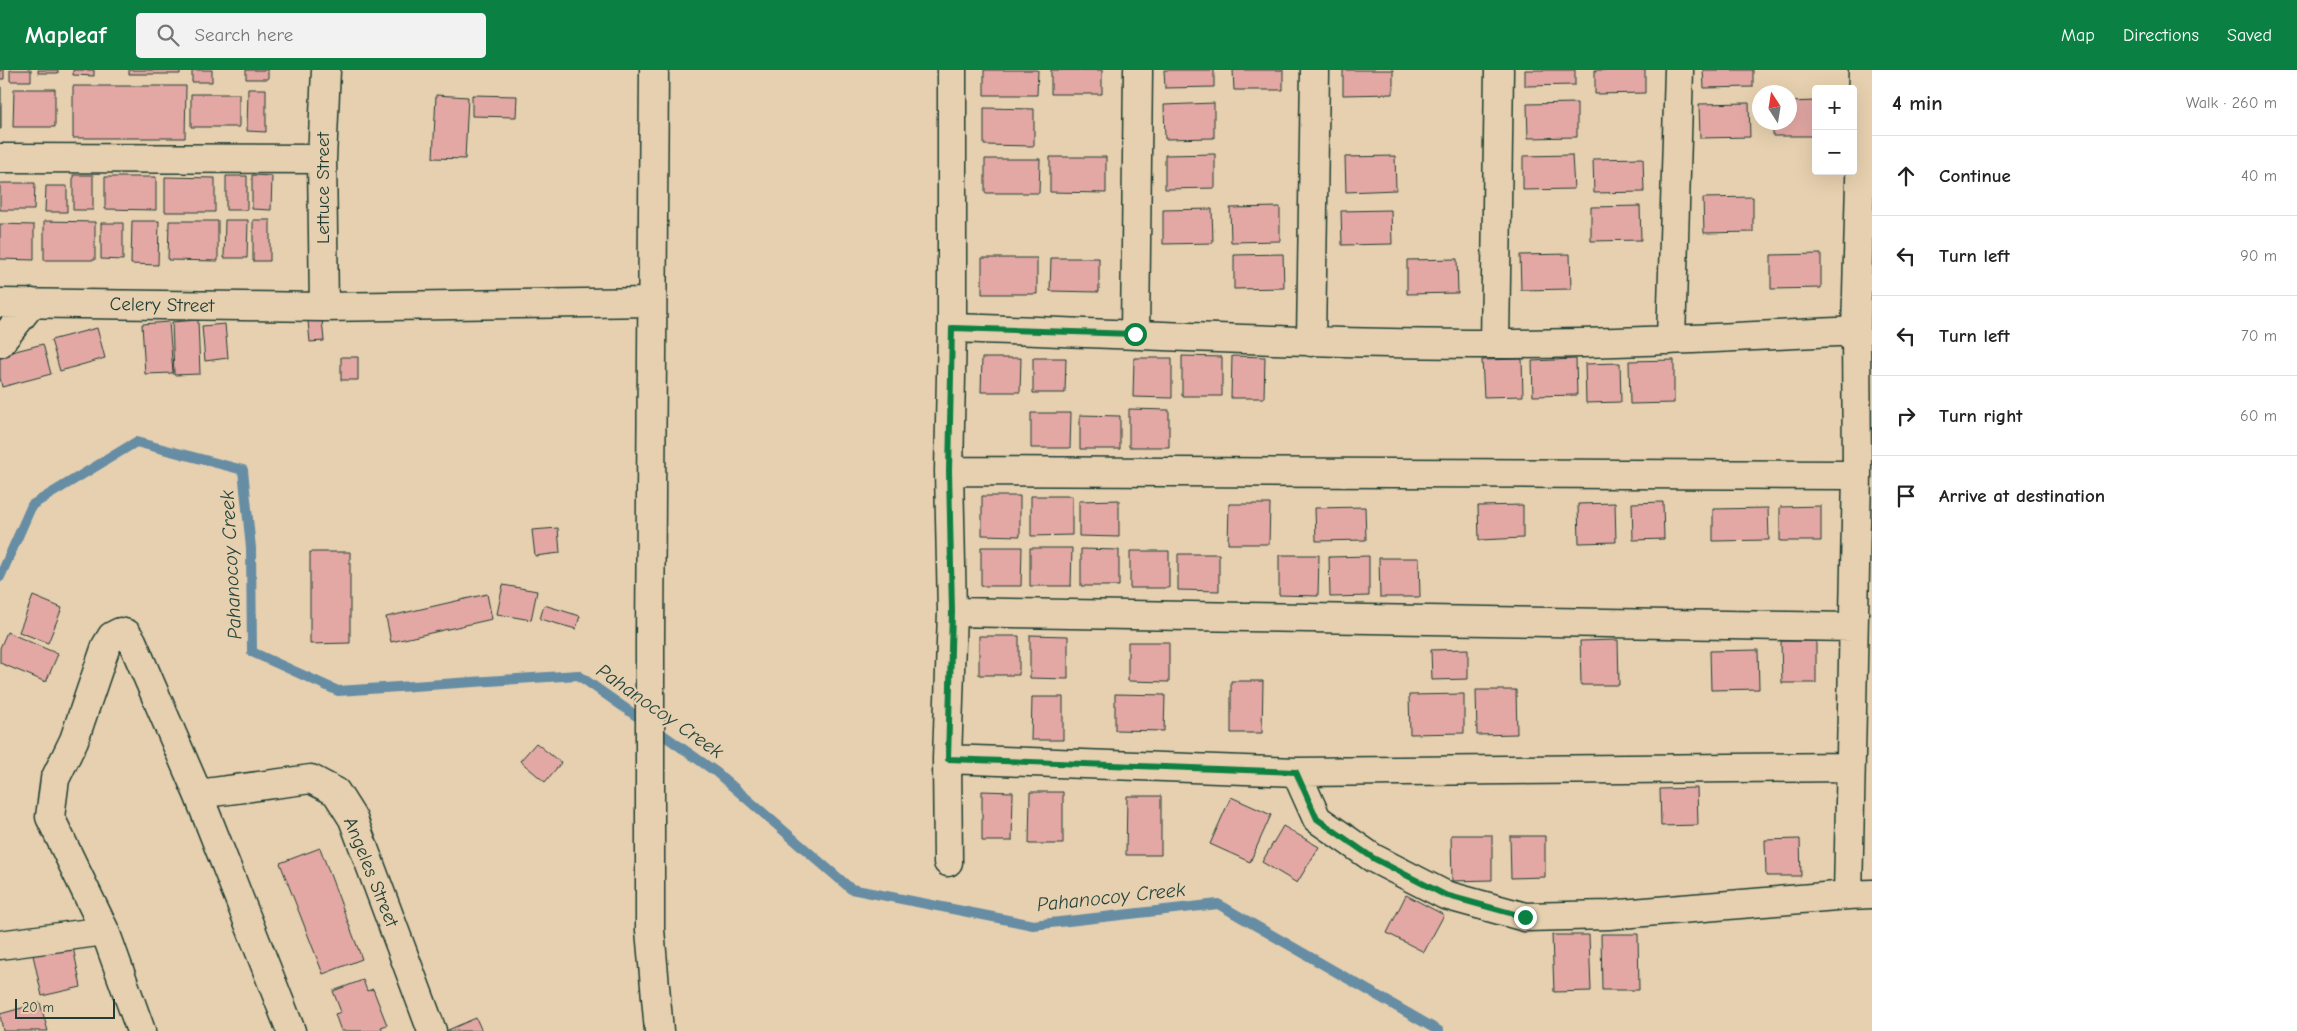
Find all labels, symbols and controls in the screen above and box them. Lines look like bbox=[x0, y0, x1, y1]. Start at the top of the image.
search box bbox=[136, 13, 486, 58]
text: Mapleaf bbox=[25, 21, 106, 49]
icon: search bbox=[154, 21, 182, 49]
text: Search here bbox=[194, 24, 293, 46]
text: Map bbox=[2061, 25, 2095, 46]
text: Directions bbox=[2123, 25, 2199, 46]
text: Saved bbox=[2227, 25, 2272, 46]
north arrow bbox=[1752, 85, 1797, 130]
map controls bbox=[1812, 85, 1857, 175]
button: + bbox=[1812, 85, 1857, 130]
text: 4 min bbox=[1892, 91, 1943, 115]
text: Walk · 260 m bbox=[2186, 94, 2277, 112]
button: − bbox=[1812, 130, 1857, 175]
street label: Lettuce Street bbox=[312, 131, 334, 244]
icon: ahead bbox=[1892, 162, 1920, 190]
text: Continue bbox=[1939, 165, 2011, 187]
text: 40 m bbox=[2241, 167, 2277, 185]
icon: left bbox=[1892, 242, 1920, 270]
text: Turn left bbox=[1939, 245, 2010, 267]
text: 90 m bbox=[2240, 247, 2277, 265]
street label: Celery Street bbox=[109, 293, 215, 317]
icon: left bbox=[1892, 322, 1920, 350]
route start bbox=[1124, 323, 1147, 346]
text: Turn left bbox=[1939, 325, 2010, 347]
text: 70 m bbox=[2241, 327, 2277, 345]
icon: right bbox=[1892, 402, 1920, 430]
text: Turn right bbox=[1939, 405, 2023, 427]
text: 60 m bbox=[2240, 407, 2277, 425]
icon: arrive bbox=[1892, 482, 1920, 510]
text: Arrive at destination bbox=[1939, 485, 2105, 507]
water label: Pahanocoy Creek bbox=[216, 490, 246, 640]
water label: Pahanocoy Creek bbox=[592, 659, 728, 763]
street label: Angeles Street bbox=[339, 814, 403, 931]
water label: Pahanocoy Creek bbox=[1036, 878, 1187, 916]
route end bbox=[1514, 906, 1537, 929]
scale bar bbox=[15, 996, 115, 1019]
text: 20 m bbox=[22, 999, 54, 1016]

